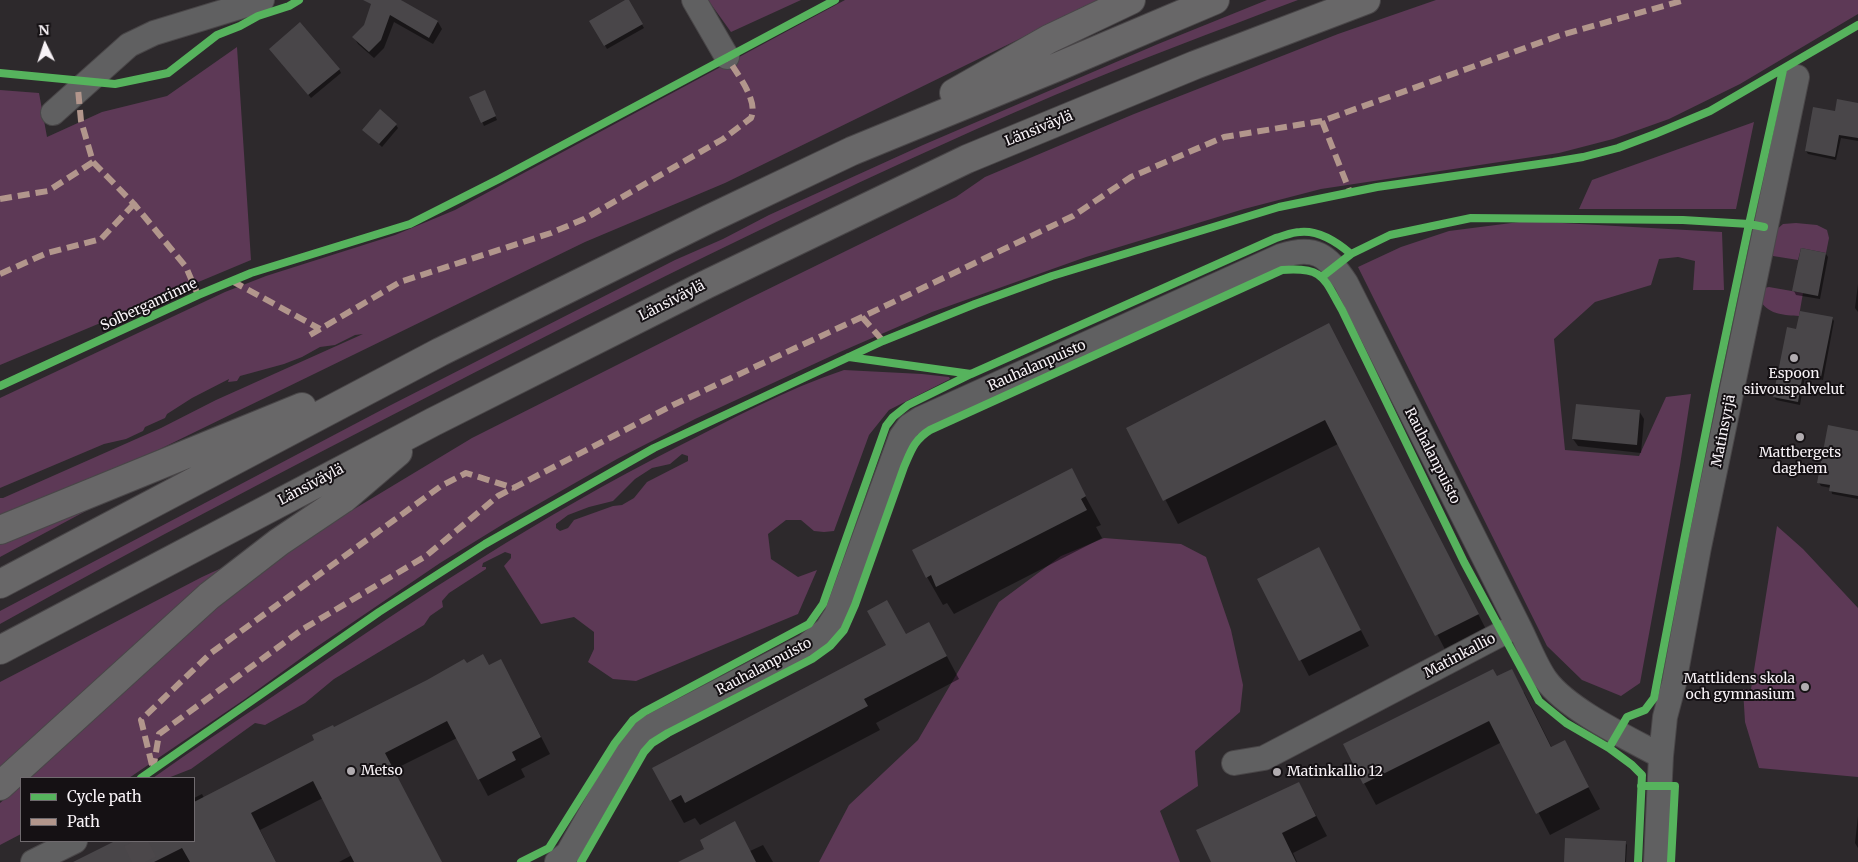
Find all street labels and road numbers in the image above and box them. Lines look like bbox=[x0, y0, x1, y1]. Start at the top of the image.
street label: Länsiväylä bbox=[1003, 108, 1075, 150]
street label: Solberganrinne bbox=[98, 275, 200, 335]
street label: Länsiväylä bbox=[636, 277, 708, 325]
street label: Rauhalanpuisto bbox=[985, 337, 1089, 395]
street label: Matinsyrjä bbox=[1709, 393, 1739, 469]
street label: Rauhalanpuisto bbox=[1401, 405, 1463, 507]
street label: Länsiväylä bbox=[275, 461, 347, 509]
street label: Matinkallio bbox=[1421, 630, 1499, 682]
street label: Rauhalanpuisto bbox=[713, 635, 815, 699]

